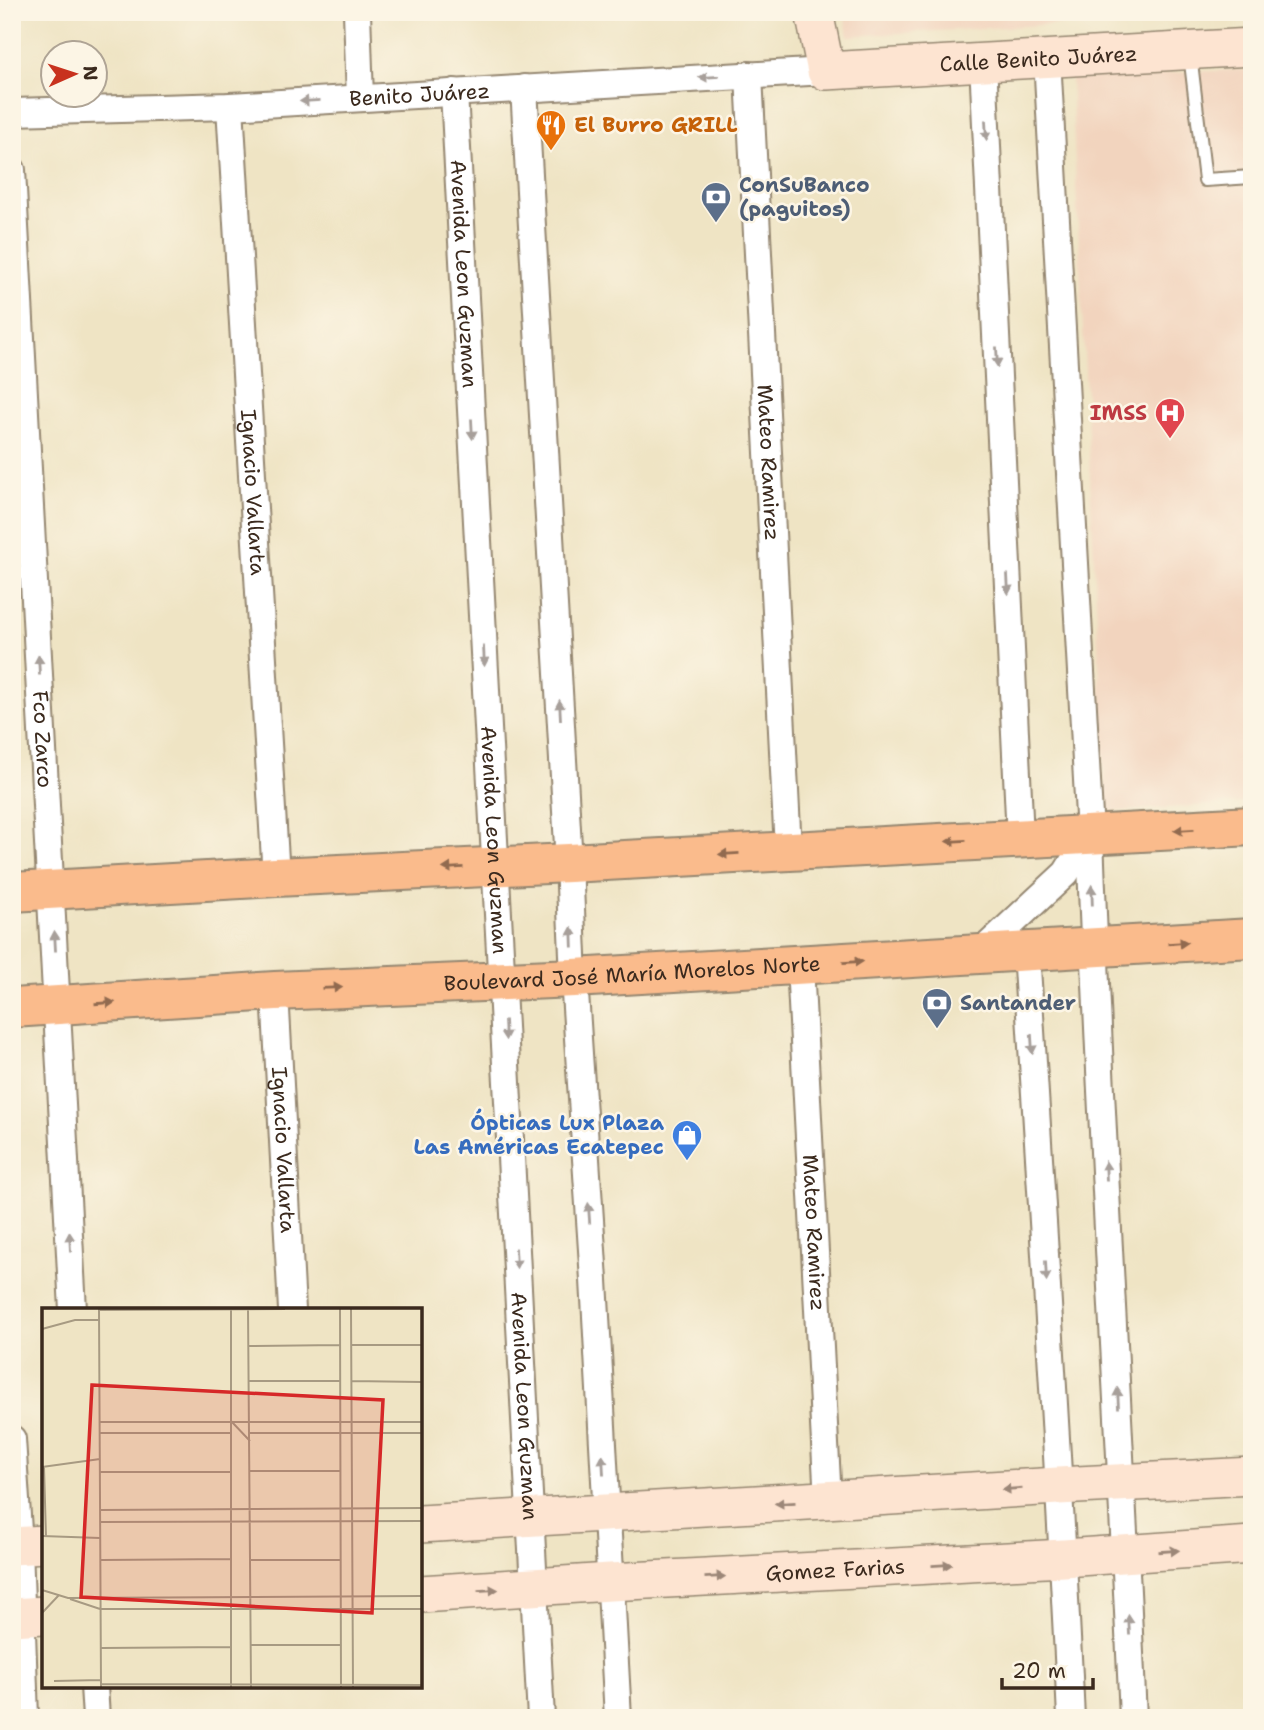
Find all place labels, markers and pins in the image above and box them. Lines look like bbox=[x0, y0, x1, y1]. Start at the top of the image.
restaurant icon: El Burro GRILL bbox=[534, 108, 568, 152]
place label: El Burro GRILL bbox=[574, 111, 738, 139]
place label: ConSuBanco (paguitos) bbox=[739, 171, 870, 223]
bank icon: ConSuBanco (paguitos) bbox=[699, 180, 733, 224]
hospital icon: IMSS bbox=[1153, 396, 1187, 440]
place label: IMSS bbox=[1090, 399, 1147, 427]
bank icon: Santander bbox=[920, 986, 954, 1030]
place label: Santander bbox=[960, 989, 1076, 1017]
place label: Ópticas Lux Plaza Las Américas Ecatepec bbox=[414, 1108, 665, 1161]
shop icon: Ópticas Lux Plaza Las Américas Ecatepec bbox=[670, 1118, 704, 1162]

